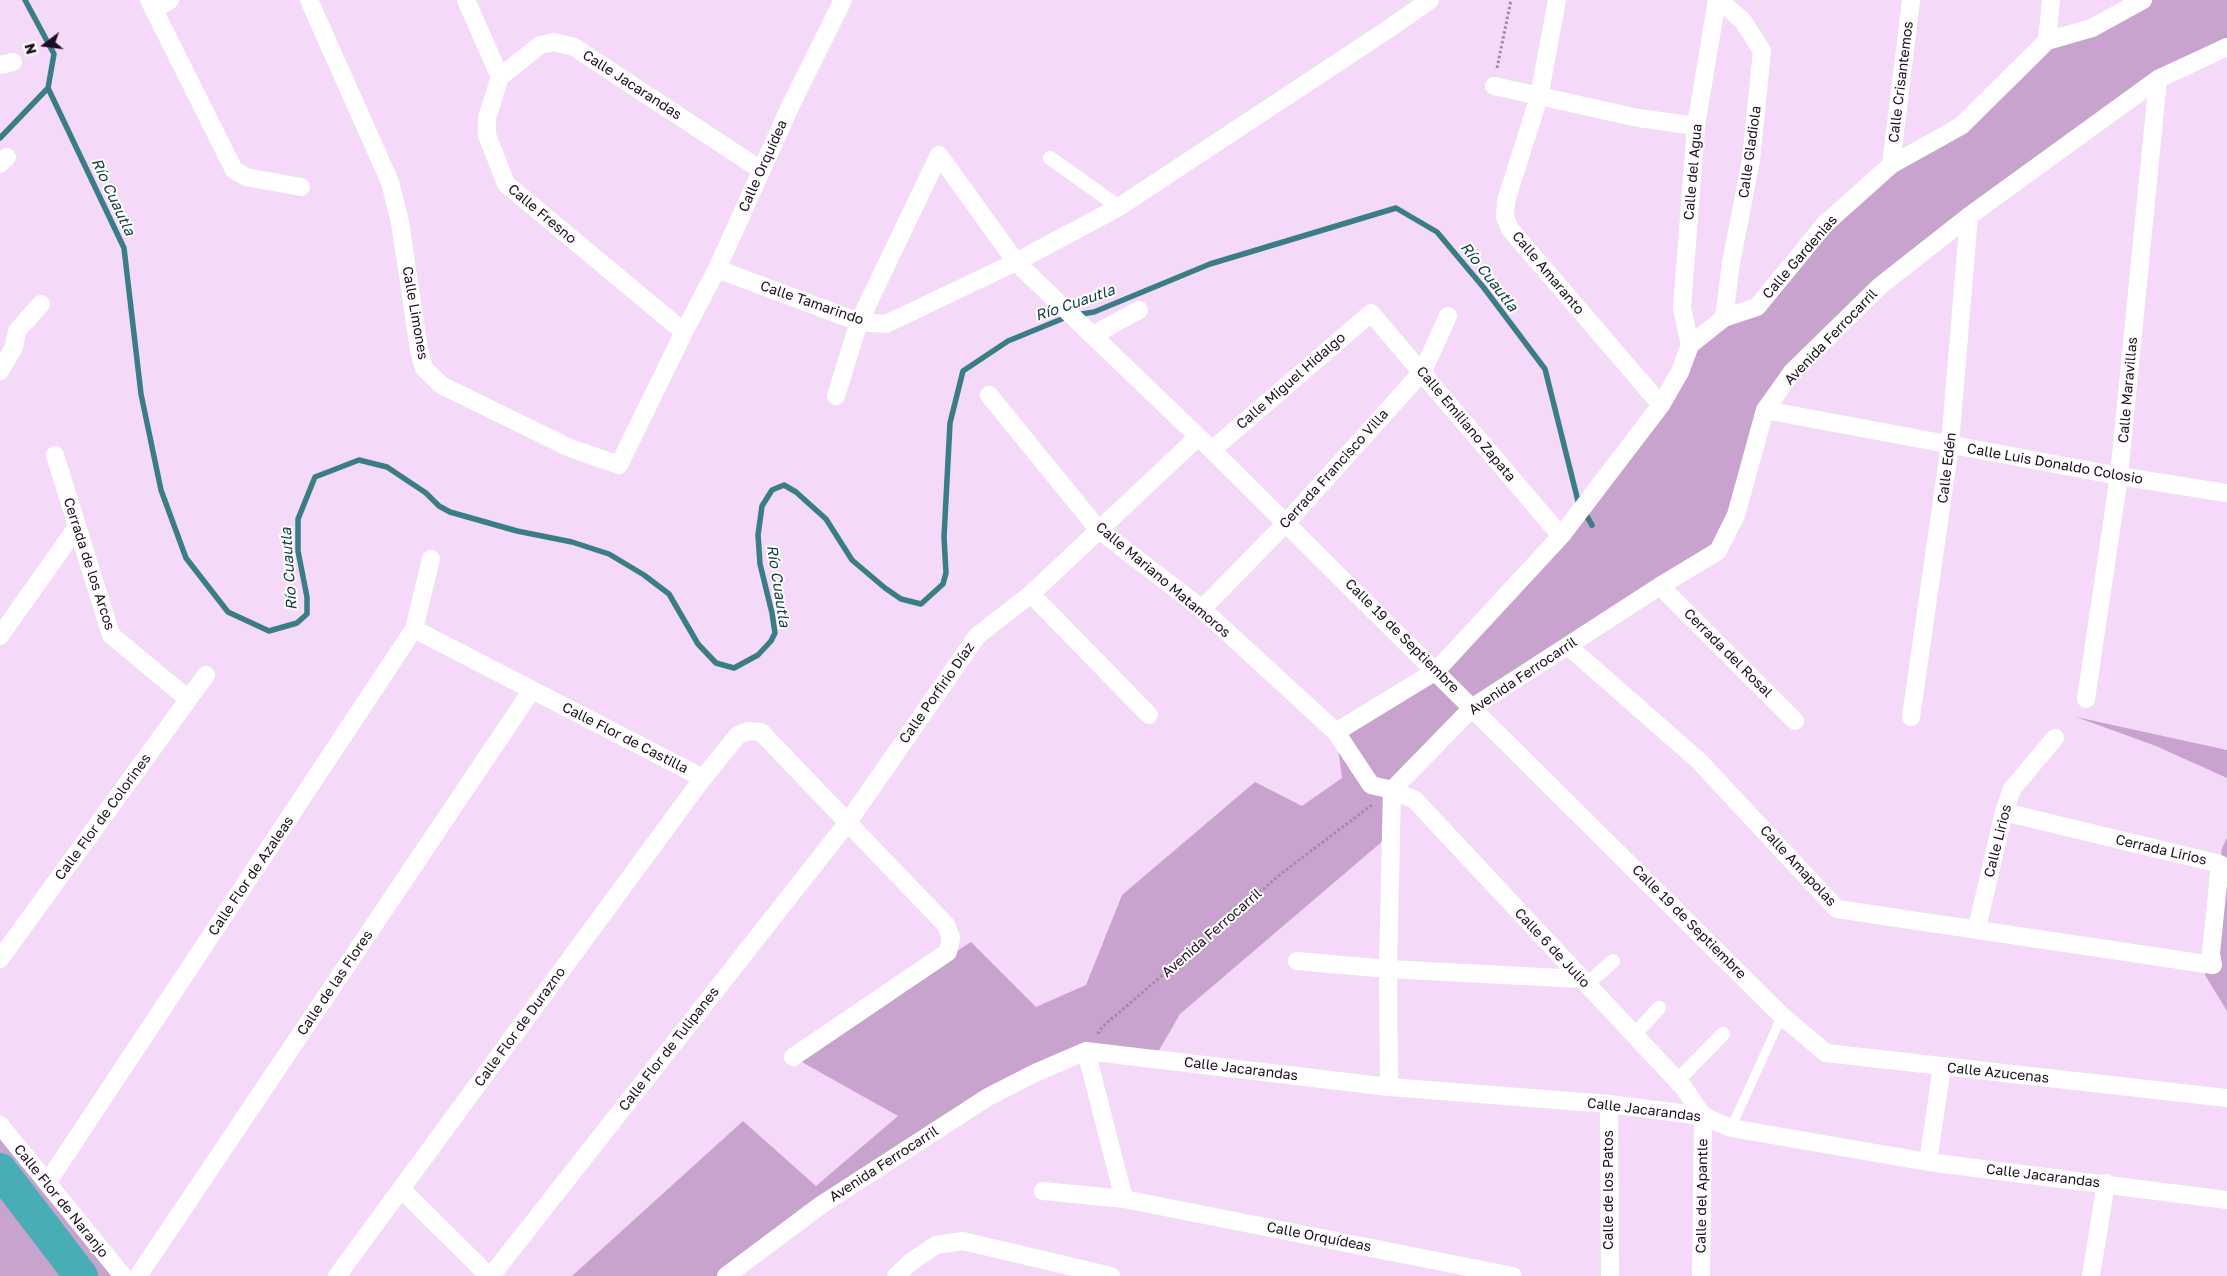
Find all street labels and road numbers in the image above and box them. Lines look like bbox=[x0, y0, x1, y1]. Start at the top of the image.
street label: Calle Crisantemos bbox=[1885, 20, 1917, 144]
street label: Calle Jacarandas bbox=[579, 47, 685, 123]
street label: Calle Gladiola bbox=[1735, 105, 1765, 199]
street label: Calle Orquídea bbox=[735, 117, 791, 215]
street label: Calle del Agua bbox=[1680, 123, 1706, 221]
street label: Calle Fresno bbox=[504, 181, 580, 247]
street label: Calle Gardenias bbox=[1759, 212, 1841, 302]
street label: Calle Amaranto bbox=[1508, 228, 1588, 318]
street label: Calle Limones bbox=[399, 265, 431, 361]
street label: Calle Tamarindo bbox=[758, 277, 866, 329]
street label: Avenida Ferrocarril bbox=[1781, 286, 1881, 388]
street label: Calle Miguel Hidalgo bbox=[1233, 329, 1349, 433]
street label: Calle Maravillas bbox=[2115, 336, 2141, 444]
street label: Calle Emiliano Zapata bbox=[1413, 363, 1519, 485]
street label: Cerrada Francisco Villa bbox=[1276, 406, 1392, 532]
street label: Calle Edén bbox=[1934, 431, 1960, 505]
street label: Calle Luis Donaldo Colosio bbox=[1966, 440, 2144, 488]
street label: Cerrada de los Arcos bbox=[60, 496, 118, 632]
street label: Calle Mariano Matamoros bbox=[1092, 519, 1234, 641]
street label: Calle 19 de Septiembre bbox=[1341, 575, 1463, 697]
street label: Cerrada del Rosal bbox=[1680, 605, 1776, 701]
street label: Avenida Ferrocarril bbox=[1466, 634, 1580, 718]
street label: Calle Porfirio Díaz bbox=[896, 639, 978, 747]
street label: Calle Flor de Castilla bbox=[559, 699, 691, 777]
street label: Calle Flor de Colorines bbox=[51, 751, 155, 883]
street label: Calle Lirios bbox=[1981, 803, 2015, 879]
street label: Calle Flor de Azaleas bbox=[205, 813, 297, 939]
street label: Calle Amapolas bbox=[1756, 822, 1840, 910]
street label: Cerrada Lirios bbox=[2114, 831, 2208, 869]
street label: Calle 19 de Septiembre bbox=[1628, 861, 1750, 983]
street label: Avenida Ferrocarril bbox=[1159, 885, 1265, 981]
street label: Calle 6 de Julio bbox=[1511, 905, 1593, 991]
street label: Calle de las Flores bbox=[294, 927, 376, 1039]
street label: Calle Flor de Durazno bbox=[471, 964, 569, 1090]
street label: Calle Flor de Tulipanes bbox=[615, 984, 723, 1114]
street label: Calle Jacarandas bbox=[1183, 1054, 1299, 1084]
street label: Calle Azucenas bbox=[1946, 1059, 2050, 1087]
street label: Calle Jacarandas bbox=[1586, 1095, 1702, 1125]
street label: Avenida Ferrocarril bbox=[826, 1122, 942, 1206]
street label: Calle de los Patos bbox=[1601, 1130, 1617, 1250]
street label: Calle del Apantle bbox=[1693, 1138, 1711, 1254]
street label: Calle Flor de Naranjo bbox=[10, 1141, 112, 1261]
street label: Calle Jacarandas bbox=[1985, 1161, 2101, 1191]
street label: Calle Orquídeas bbox=[1265, 1219, 1373, 1255]

